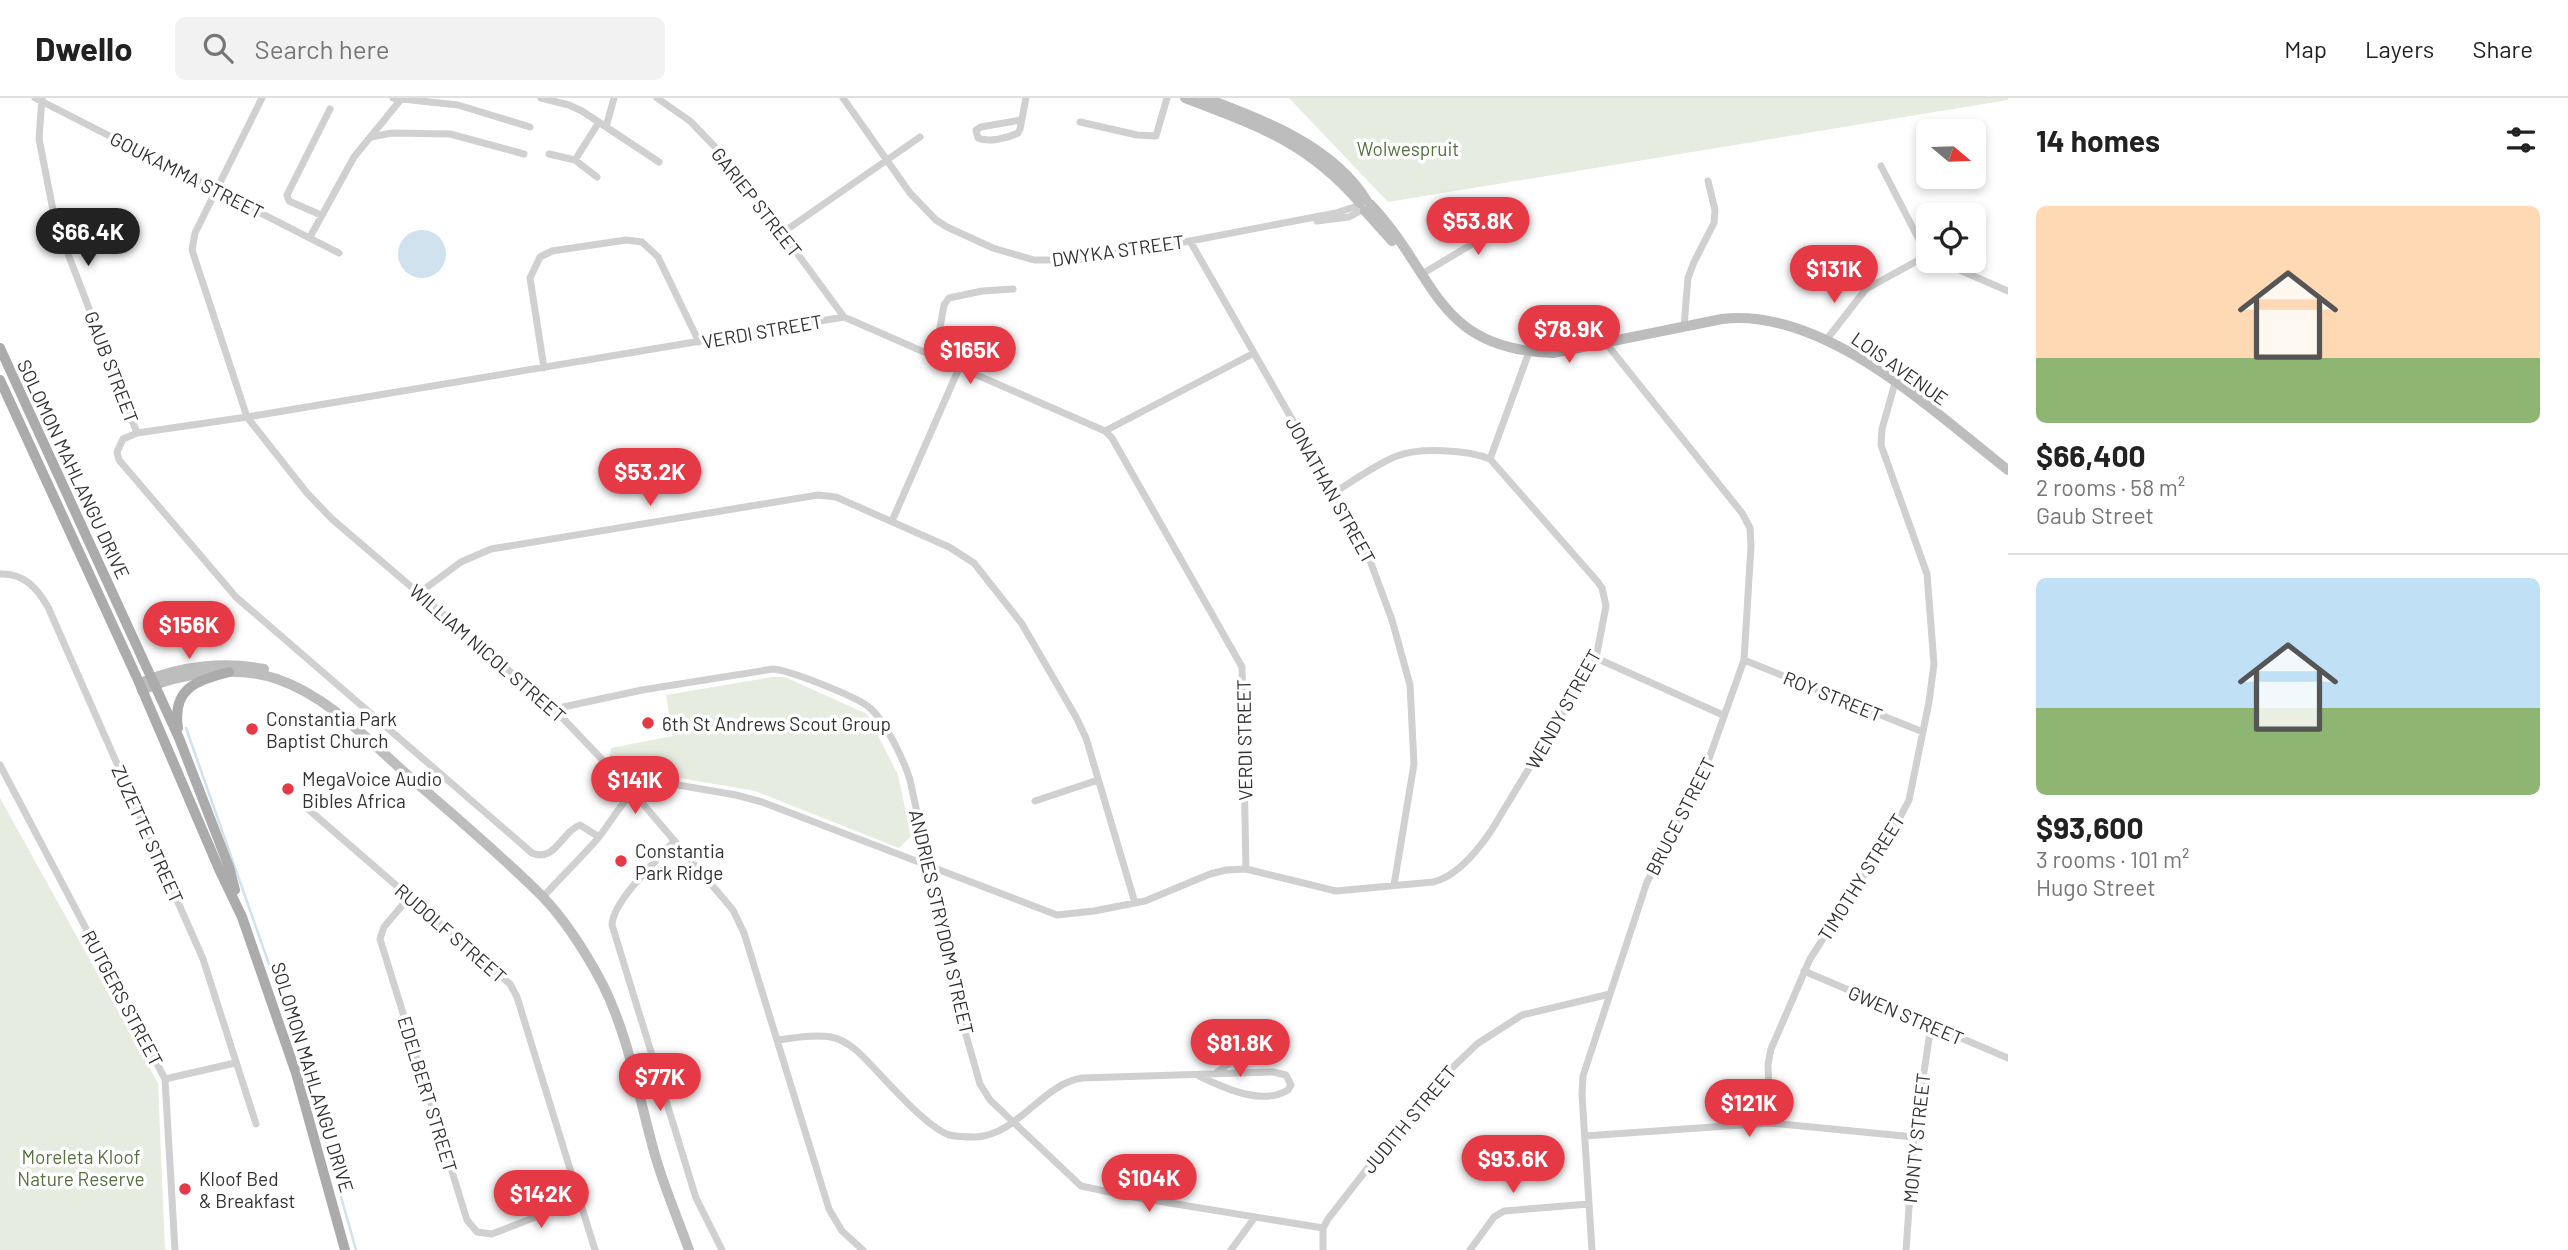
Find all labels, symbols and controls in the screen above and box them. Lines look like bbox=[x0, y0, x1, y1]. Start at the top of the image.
search box bbox=[175, 17, 665, 80]
text: Dwello bbox=[35, 28, 133, 68]
icon: search bbox=[199, 29, 237, 67]
text: Search here bbox=[255, 33, 390, 64]
text: Map bbox=[2284, 34, 2327, 63]
text: Layers bbox=[2365, 34, 2434, 63]
text: Share bbox=[2472, 34, 2533, 63]
north arrow bbox=[1916, 119, 1986, 189]
map controls bbox=[1916, 119, 1986, 273]
icon: filters bbox=[2502, 121, 2540, 159]
text: 14 homes bbox=[2036, 122, 2160, 158]
street label: GOUKAMMA STREET bbox=[107, 126, 267, 224]
park label: Wolwespruit bbox=[1357, 137, 1459, 160]
street label: GARIEP STREET bbox=[707, 142, 807, 262]
pin: $53.8K bbox=[1421, 198, 1535, 257]
button: locate bbox=[1916, 203, 1986, 273]
text: $53.8K bbox=[1442, 206, 1514, 234]
pin: $66.4K bbox=[31, 208, 145, 268]
text: $66.4K bbox=[52, 217, 124, 245]
street label: DWYKA STREET bbox=[1050, 229, 1186, 271]
pin: $131K bbox=[1785, 246, 1883, 305]
icon: home bbox=[2225, 252, 2351, 378]
text: $131K bbox=[1806, 254, 1862, 282]
pin: $78.9K bbox=[1512, 306, 1626, 365]
street label: GAUB STREET bbox=[80, 308, 144, 426]
street label: VERDI STREET bbox=[700, 309, 824, 353]
text: $78.9K bbox=[1534, 314, 1604, 342]
street label: LOIS AVENUE bbox=[1848, 326, 1952, 410]
pin: $165K bbox=[921, 327, 1019, 386]
text: $165K bbox=[940, 335, 1000, 363]
street label: SOLOMON MAHLANGU DRIVE bbox=[13, 356, 135, 582]
street label: JONATHAN STREET bbox=[1281, 413, 1381, 567]
text: $66,400 bbox=[2036, 437, 2146, 473]
pin: $53.2K bbox=[593, 448, 707, 508]
text: $53.2K bbox=[614, 457, 686, 485]
text: 2 rooms · 58 m² bbox=[2036, 473, 2185, 501]
text: Gaub Street bbox=[2036, 501, 2154, 529]
street label: WILLIAM NICOL STREET bbox=[405, 579, 571, 727]
pin: $156K bbox=[140, 602, 238, 661]
text: $156K bbox=[159, 610, 219, 638]
icon: home bbox=[2225, 624, 2351, 750]
street label: WENDY STREET bbox=[1521, 645, 1605, 773]
street label: ROY STREET bbox=[1780, 666, 1886, 726]
street label: VERDI STREET bbox=[1231, 679, 1257, 801]
place label: Constantia Park Baptist Church bbox=[266, 707, 397, 752]
place label: 6th St Andrews Scout Group bbox=[662, 712, 891, 735]
marker: 6th St Andrews Scout Group bbox=[640, 715, 656, 731]
marker: Constantia Park Baptist Church bbox=[244, 721, 260, 737]
street label: BRUCE STREET bbox=[1640, 753, 1720, 879]
pin: $141K bbox=[586, 756, 684, 816]
street label: ZUZETTE STREET bbox=[107, 761, 189, 907]
text: $141K bbox=[607, 765, 663, 793]
place label: MegaVoice Audio Bibles Africa bbox=[302, 767, 442, 812]
marker: MegaVoice Audio Bibles Africa bbox=[280, 781, 296, 797]
street label: ANDRIES STRYDOM STREET bbox=[905, 807, 979, 1037]
street label: TIMOTHY STREET bbox=[1813, 809, 1909, 945]
text: $93,600 bbox=[2036, 809, 2144, 845]
place label: Constantia Park Ridge bbox=[635, 839, 725, 884]
text: 3 rooms · 101 m² bbox=[2036, 845, 2189, 873]
marker: Constantia Park Ridge bbox=[613, 853, 629, 869]
text: Hugo Street bbox=[2036, 873, 2156, 901]
street label: RUDOLF STREET bbox=[391, 878, 511, 988]
street label: RUTGERS STREET bbox=[78, 926, 168, 1070]
street label: SOLOMON MAHLANGU DRIVE bbox=[267, 959, 359, 1195]
street label: GWEN STREET bbox=[1845, 980, 1967, 1050]
street label: EDELBERT STREET bbox=[393, 1013, 463, 1175]
pin: $81.8K bbox=[1183, 1020, 1297, 1079]
text: $81.8K bbox=[1207, 1028, 1273, 1056]
pin: $77K bbox=[619, 1054, 701, 1113]
street label: JUDITH STREET bbox=[1357, 1060, 1461, 1178]
text: $77K bbox=[635, 1062, 685, 1090]
street label: MONTY STREET bbox=[1898, 1072, 1934, 1204]
pin: $121K bbox=[1700, 1080, 1798, 1139]
text: $121K bbox=[1721, 1088, 1777, 1116]
pin: $93.6K bbox=[1456, 1136, 1570, 1195]
text: $93.6K bbox=[1478, 1144, 1548, 1172]
park label: Moreleta Kloof Nature Reserve bbox=[17, 1145, 145, 1190]
pin: $104K bbox=[1100, 1154, 1198, 1214]
text: $104K bbox=[1118, 1163, 1180, 1191]
place label: Kloof Bed & Breakfast bbox=[199, 1167, 295, 1212]
pin: $142K bbox=[492, 1170, 590, 1230]
text: $142K bbox=[510, 1179, 572, 1207]
marker: Kloof Bed & Breakfast bbox=[177, 1181, 193, 1197]

